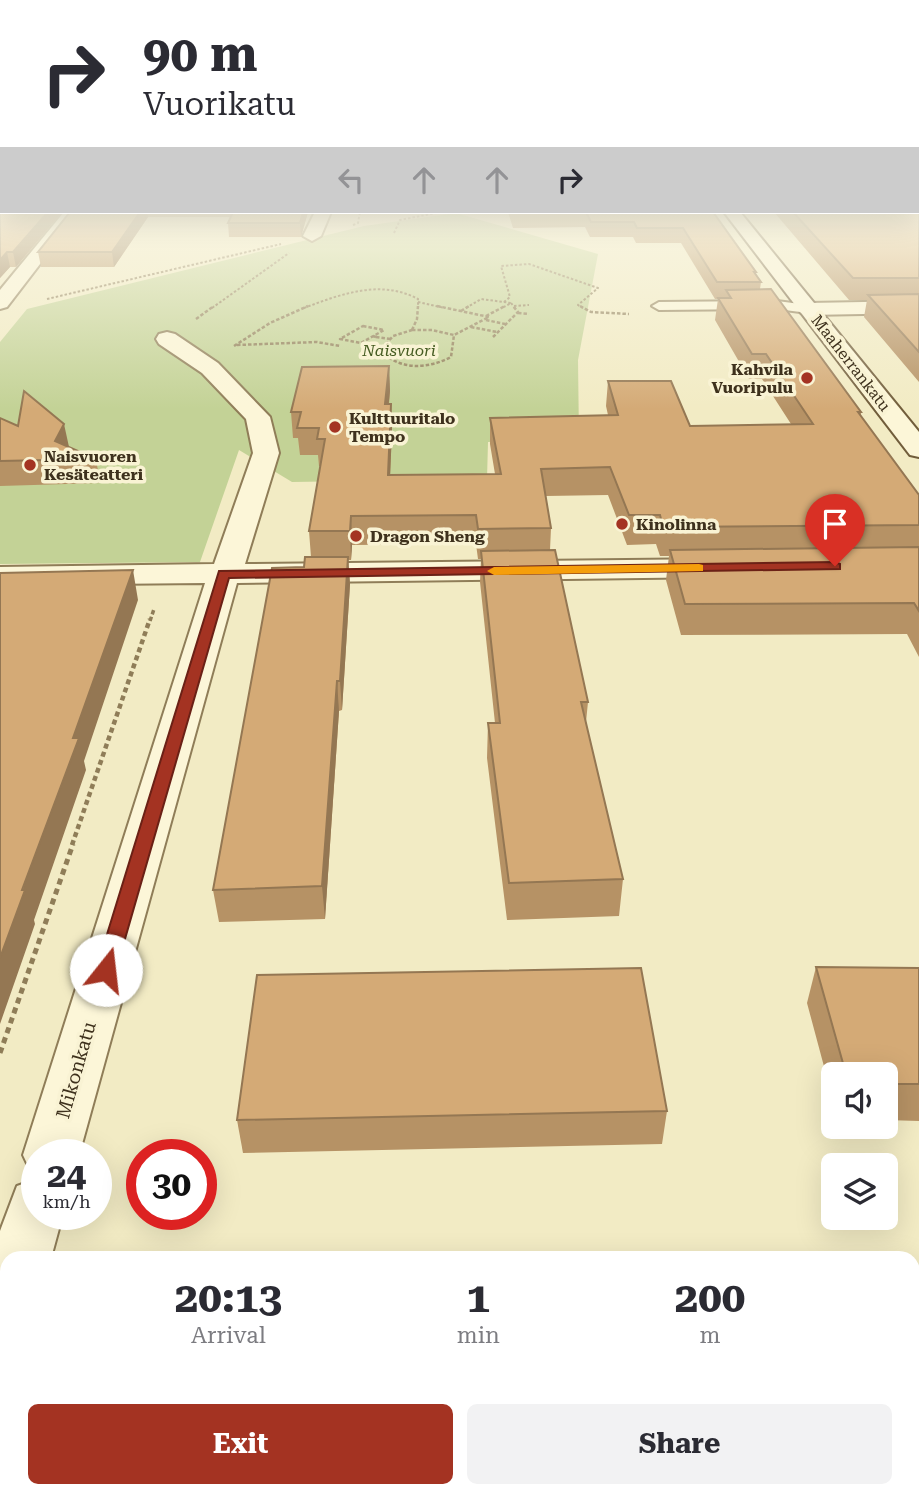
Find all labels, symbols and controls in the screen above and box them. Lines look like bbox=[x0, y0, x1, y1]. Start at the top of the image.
text: 90 m bbox=[143, 26, 258, 83]
icon: right bbox=[28, 28, 119, 119]
text: Vuorikatu bbox=[143, 85, 296, 123]
icon: left bbox=[332, 161, 370, 199]
icon: ahead bbox=[405, 161, 443, 199]
icon: ahead bbox=[478, 161, 516, 199]
icon: right bbox=[551, 161, 589, 199]
street label: Maaherrankatu bbox=[807, 311, 895, 415]
park label: Naisvuori bbox=[361, 341, 436, 360]
place label: Kahvila Vuoripulu bbox=[711, 360, 794, 397]
marker: Kahvila Vuoripulu bbox=[799, 370, 815, 386]
place label: Kulttuuritalo Tempo bbox=[349, 409, 455, 446]
marker: Kulttuuritalo Tempo bbox=[327, 419, 343, 435]
place label: Naisvuoren Kesäteatteri bbox=[44, 447, 144, 484]
marker: Naisvuoren Kesäteatteri bbox=[22, 457, 38, 473]
pin bbox=[805, 494, 865, 566]
icon: arrive bbox=[816, 505, 854, 543]
place label: Kinolinna bbox=[636, 515, 717, 534]
marker: Kinolinna bbox=[614, 516, 630, 532]
place label: Dragon Sheng bbox=[370, 527, 485, 546]
marker: Dragon Sheng bbox=[348, 528, 364, 544]
position arrow bbox=[69, 933, 143, 1007]
street label: Mikonkatu bbox=[51, 1019, 101, 1121]
map controls bbox=[821, 1062, 898, 1230]
button: sound bbox=[821, 1062, 898, 1139]
speed limit sign: 30 bbox=[126, 1139, 217, 1230]
button: layers bbox=[821, 1153, 898, 1230]
text: 24 bbox=[47, 1155, 86, 1196]
text: km/h bbox=[42, 1191, 91, 1212]
text: 20:13 bbox=[175, 1273, 282, 1322]
text: 1 bbox=[467, 1273, 490, 1322]
text: 200 bbox=[675, 1273, 745, 1322]
text: Arrival bbox=[191, 1322, 266, 1349]
text: min bbox=[457, 1322, 500, 1349]
text: m bbox=[699, 1322, 720, 1349]
button: Exit bbox=[28, 1404, 453, 1484]
button: Share bbox=[467, 1404, 892, 1484]

